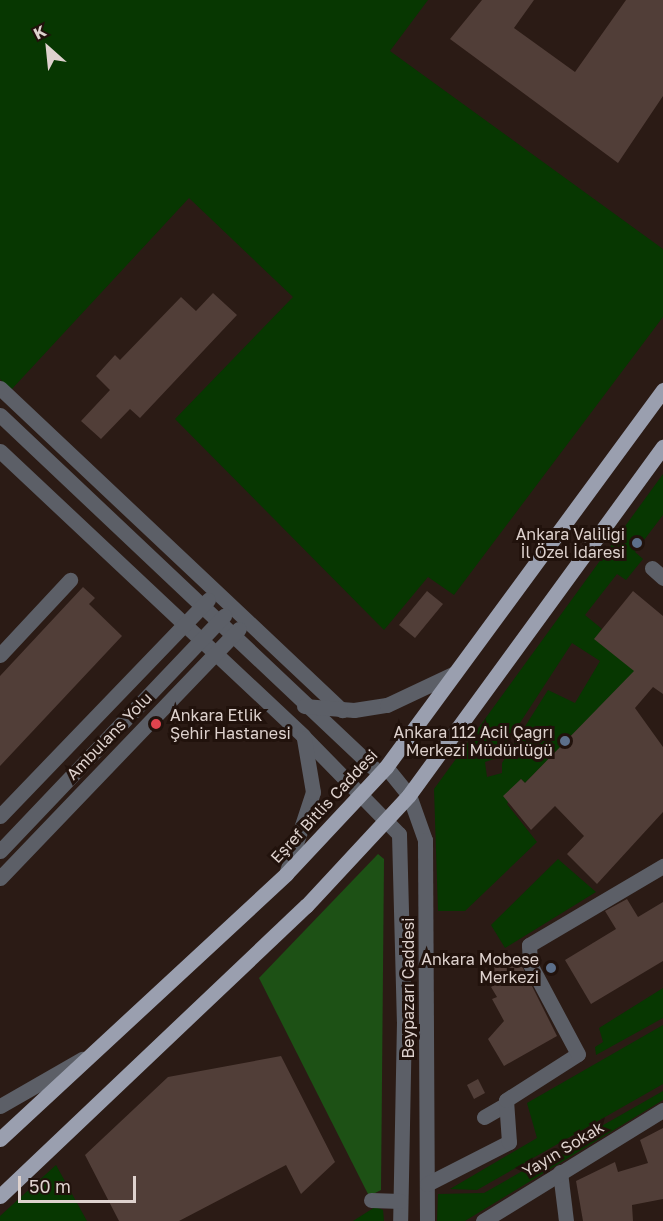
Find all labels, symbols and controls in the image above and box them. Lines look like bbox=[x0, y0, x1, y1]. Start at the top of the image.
north arrow bbox=[18, 18, 78, 78]
text: K bbox=[30, 20, 50, 44]
place label: Ankara Valiliği İl Özel İdaresi bbox=[516, 524, 625, 562]
marker: Ankara Valiliği İl Özel İdaresi bbox=[630, 536, 644, 550]
street label: Ambulans Yolu bbox=[62, 688, 156, 784]
place label: Ankara Etlik Şehir Hastanesi bbox=[170, 705, 291, 743]
marker: Ankara Etlik Şehir Hastanesi bbox=[147, 715, 165, 733]
place label: Ankara 112 Acil Çağrı Merkezi Müdürlüğü bbox=[394, 722, 553, 760]
marker: Ankara 112 Acil Çağrı Merkezi Müdürlüğü bbox=[558, 734, 572, 748]
street label: Eşref Bitlis Caddesi bbox=[266, 745, 382, 867]
street label: Beypazarı Caddesi bbox=[398, 918, 418, 1058]
place label: Ankara Mobese Merkezi bbox=[421, 949, 539, 987]
marker: Ankara Mobese Merkezi bbox=[544, 961, 558, 975]
street label: Yayın Sokak bbox=[519, 1117, 607, 1181]
scale bar bbox=[21, 1164, 140, 1202]
text: 50 m bbox=[29, 1175, 71, 1197]

